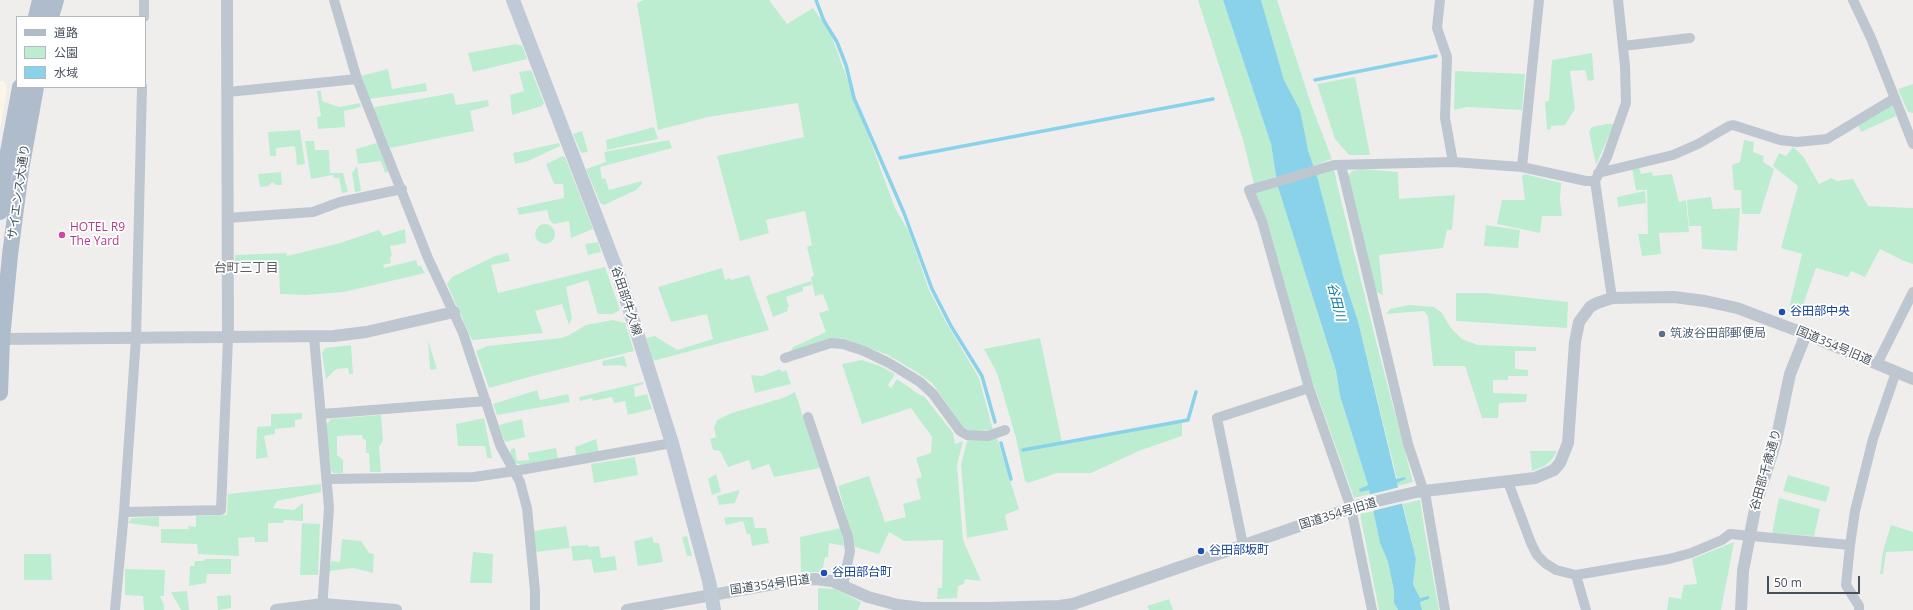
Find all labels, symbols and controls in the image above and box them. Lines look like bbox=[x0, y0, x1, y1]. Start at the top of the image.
legend bbox=[16, 16, 146, 88]
text: 道路 bbox=[54, 24, 78, 41]
text: 公園 bbox=[54, 44, 78, 61]
text: 水域 bbox=[54, 64, 78, 81]
street label: サイエンス大通り bbox=[5, 143, 33, 241]
place label: HOTEL R9 The Yard bbox=[70, 221, 125, 249]
marker: HOTEL R9 The Yard bbox=[57, 230, 67, 240]
district label: 台町三丁目 bbox=[214, 260, 278, 276]
street label: 谷田部牛久線 bbox=[608, 265, 644, 337]
water label: 谷田川 bbox=[1324, 281, 1348, 323]
place label: 谷田部中央 bbox=[1790, 305, 1850, 319]
marker: 谷田部中央 bbox=[1777, 307, 1787, 317]
street label: 国道354号旧道 bbox=[1794, 324, 1874, 368]
place label: 筑波谷田部郵便局 bbox=[1670, 327, 1766, 341]
marker: 筑波谷田部郵便局 bbox=[1657, 329, 1667, 339]
street label: 谷田部千歳通り bbox=[1748, 428, 1784, 512]
street label: 国道354号旧道 bbox=[1297, 495, 1379, 533]
place label: 谷田部坂町 bbox=[1209, 544, 1269, 558]
marker: 谷田部坂町 bbox=[1196, 546, 1206, 556]
place label: 谷田部台町 bbox=[832, 566, 892, 580]
marker: 谷田部台町 bbox=[819, 568, 829, 578]
scale bar bbox=[1769, 568, 1862, 594]
street label: 国道354号旧道 bbox=[729, 572, 811, 598]
text: 50 m bbox=[1774, 574, 1802, 591]

